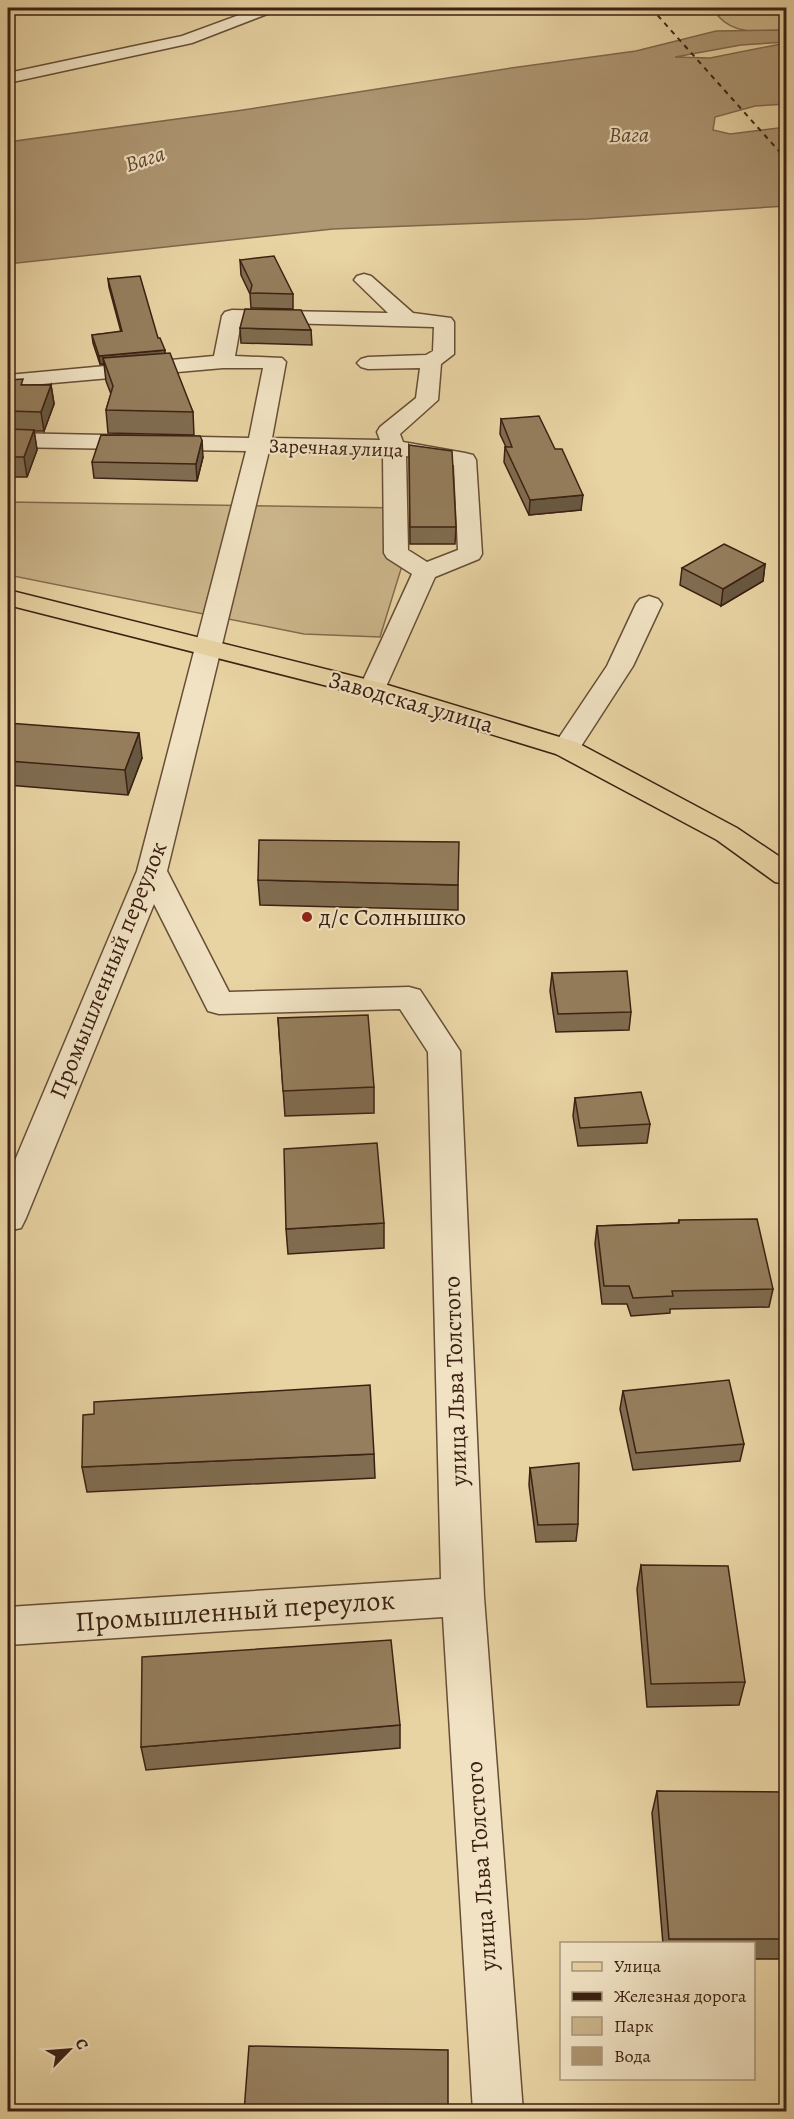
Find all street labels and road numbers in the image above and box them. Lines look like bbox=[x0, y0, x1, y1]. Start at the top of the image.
street label: Заречная улица bbox=[268, 432, 404, 464]
street label: Заводская улица bbox=[325, 663, 497, 741]
street label: Промышленный переулок bbox=[42, 837, 174, 1103]
street label: улица Льва Толстого bbox=[435, 1275, 475, 1488]
street label: Промышленный переулок bbox=[74, 1581, 396, 1641]
street label: улица Льва Толстого bbox=[458, 1760, 504, 1973]

